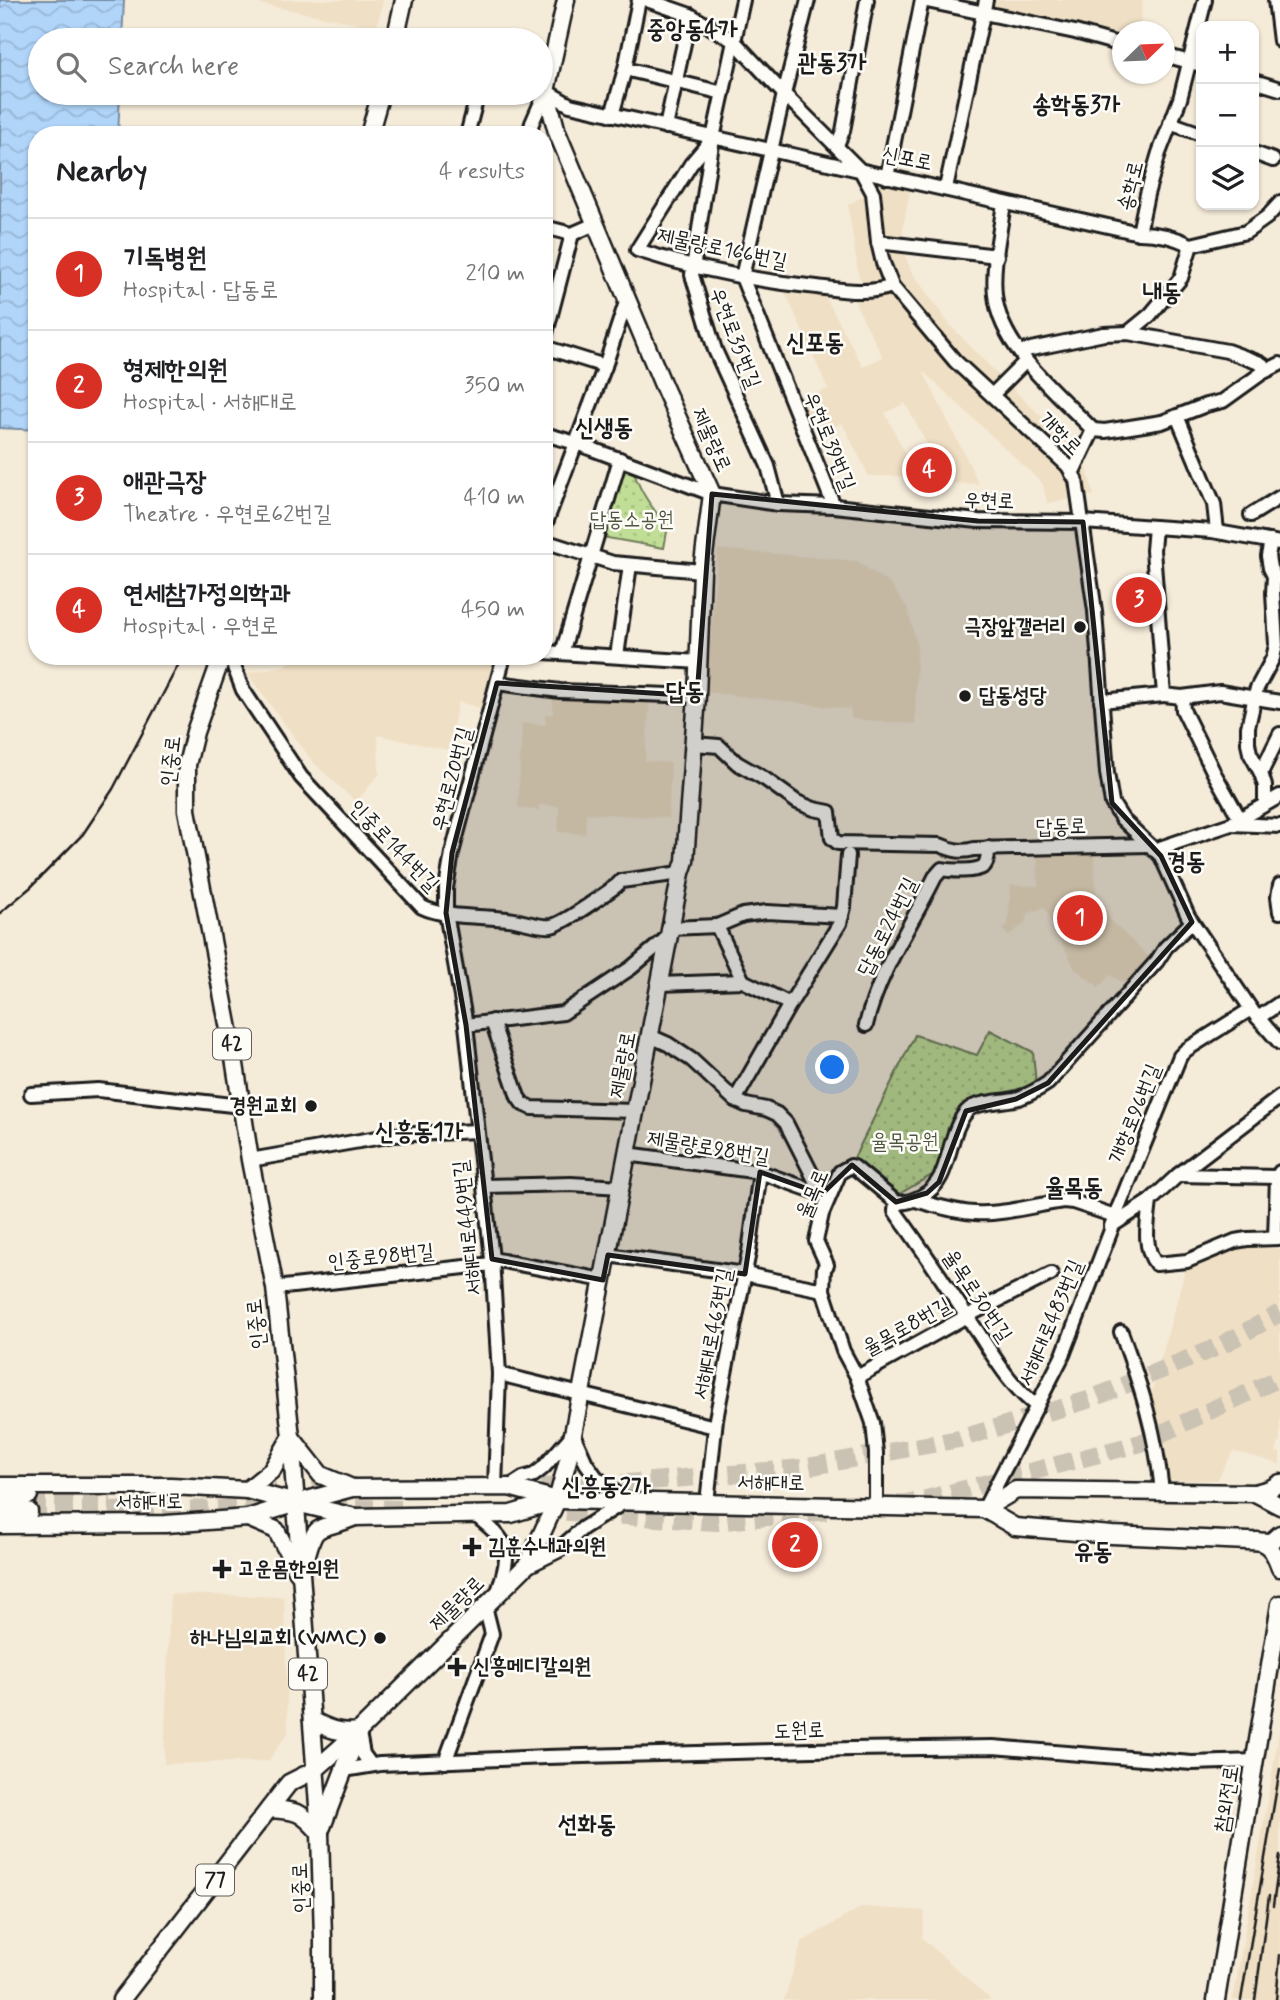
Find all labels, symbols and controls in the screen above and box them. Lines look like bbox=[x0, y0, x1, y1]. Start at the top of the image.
district label: 중앙동4가 bbox=[646, 15, 738, 46]
north arrow bbox=[1112, 21, 1175, 84]
map controls bbox=[1196, 21, 1259, 210]
button: + bbox=[1196, 21, 1259, 84]
search box bbox=[28, 28, 553, 105]
icon: search bbox=[52, 48, 90, 86]
district label: 관동3가 bbox=[798, 48, 867, 79]
text: Search here bbox=[108, 50, 239, 84]
button: − bbox=[1196, 84, 1259, 147]
district label: 송학동3가 bbox=[1032, 90, 1121, 121]
street label: 신포로 bbox=[879, 140, 935, 178]
button: layers bbox=[1196, 147, 1259, 210]
text: Nearby bbox=[56, 152, 147, 191]
text: 4 results bbox=[439, 157, 525, 187]
street label: 송학로 bbox=[1111, 158, 1151, 214]
street label: 제물량로166번길 bbox=[654, 222, 790, 276]
text: 기독병원 bbox=[123, 242, 207, 276]
text: 1 bbox=[74, 259, 84, 289]
text: 210 m bbox=[465, 259, 525, 289]
text: Hospital · 답동로 bbox=[123, 276, 278, 306]
district label: 내동 bbox=[1143, 278, 1181, 309]
street label: 우현로35번길 bbox=[703, 283, 767, 393]
district label: 신포동 bbox=[786, 328, 844, 359]
text: 형제한의원 bbox=[123, 354, 228, 388]
text: 2 bbox=[73, 371, 85, 401]
text: 350 m bbox=[464, 371, 525, 401]
street label: 우현로39번길 bbox=[796, 387, 862, 495]
text: Hospital · 서해대로 bbox=[123, 388, 297, 418]
street label: 제물량로 bbox=[684, 403, 738, 477]
street label: 개항로 bbox=[1032, 406, 1088, 462]
district label: 신생동 bbox=[575, 413, 633, 444]
pin: 4 bbox=[906, 444, 952, 496]
text: 애관극장 bbox=[123, 466, 207, 500]
text: 3 bbox=[74, 483, 84, 513]
text: 410 m bbox=[463, 483, 525, 513]
street label: 우현로 bbox=[963, 486, 1015, 516]
text: Theatre · 우현로62번길 bbox=[123, 500, 331, 530]
park label: 답동소공원 bbox=[590, 506, 674, 534]
pin: 3 bbox=[1116, 574, 1162, 626]
text: 연세참가정의학과 bbox=[123, 578, 290, 612]
text: 4 bbox=[72, 595, 86, 625]
text: 450 m bbox=[461, 595, 525, 625]
text: Hospital · 우현로 bbox=[123, 612, 278, 642]
place label: 극장앞갤러리 bbox=[965, 613, 1066, 641]
marker: 극장앞갤러리 bbox=[1072, 619, 1088, 635]
district label: 답동 bbox=[666, 677, 704, 708]
place label: 답동성당 bbox=[979, 682, 1047, 710]
marker: 답동성당 bbox=[957, 688, 973, 704]
street label: 우현로20번길 bbox=[425, 724, 479, 834]
street label: 인중로 bbox=[154, 734, 188, 788]
street label: 인중로144번길 bbox=[343, 794, 445, 898]
street label: 답동로 bbox=[1035, 813, 1087, 841]
district label: 경동 bbox=[1167, 847, 1205, 878]
street label: 답동로24번길 bbox=[851, 873, 925, 981]
pin: 1 bbox=[1057, 892, 1103, 944]
road number: 42 bbox=[213, 1028, 251, 1060]
street label: 제물량로 bbox=[603, 1029, 643, 1101]
your location bbox=[815, 1050, 849, 1084]
street label: 개항로96번길 bbox=[1102, 1060, 1168, 1168]
place label: 경원교회 bbox=[229, 1092, 297, 1120]
marker: 경원교회 bbox=[303, 1098, 319, 1114]
district label: 신흥동1가 bbox=[375, 1117, 464, 1148]
street label: 제물량로98번길 bbox=[645, 1125, 771, 1172]
park label: 율목공원 bbox=[871, 1128, 939, 1156]
street label: 서해대로449번길 bbox=[447, 1159, 489, 1297]
street label: 율목로 bbox=[790, 1165, 836, 1223]
district label: 율목동 bbox=[1045, 1173, 1103, 1204]
street label: 인중로98번길 bbox=[327, 1237, 436, 1276]
street label: 율목로30번길 bbox=[936, 1244, 1018, 1348]
street label: 서해대로483번길 bbox=[1012, 1255, 1090, 1391]
street label: 서해대로463번길 bbox=[686, 1266, 740, 1402]
street label: 율목로8번길 bbox=[858, 1291, 956, 1363]
street label: 인중로 bbox=[240, 1297, 274, 1351]
street label: 서해대로 bbox=[737, 1468, 805, 1498]
district label: 신흥동2가 bbox=[561, 1472, 651, 1503]
street label: 서해대로 bbox=[115, 1487, 183, 1517]
pin: 2 bbox=[772, 1519, 818, 1571]
place label: 김훈수내과의원 bbox=[488, 1533, 606, 1561]
marker: 김훈수내과의원 bbox=[462, 1537, 482, 1557]
district label: 유동 bbox=[1074, 1537, 1112, 1568]
place label: 고운몸한의원 bbox=[238, 1555, 339, 1583]
marker: 고운몸한의원 bbox=[212, 1559, 232, 1579]
street label: 제물량로 bbox=[423, 1570, 491, 1638]
place label: 하나님의교회 (WMC) bbox=[189, 1624, 367, 1652]
marker: 하나님의교회 (WMC) bbox=[372, 1630, 388, 1646]
place label: 신흥메디칼의원 bbox=[473, 1653, 591, 1681]
marker: 신흥메디칼의원 bbox=[447, 1657, 467, 1677]
road number: 42 bbox=[289, 1658, 327, 1690]
street label: 도원로 bbox=[773, 1716, 825, 1746]
street label: 참외전로 bbox=[1208, 1763, 1246, 1835]
district label: 선화동 bbox=[558, 1810, 616, 1841]
street label: 인중로 bbox=[286, 1862, 316, 1914]
road number: 77 bbox=[196, 1864, 234, 1896]

